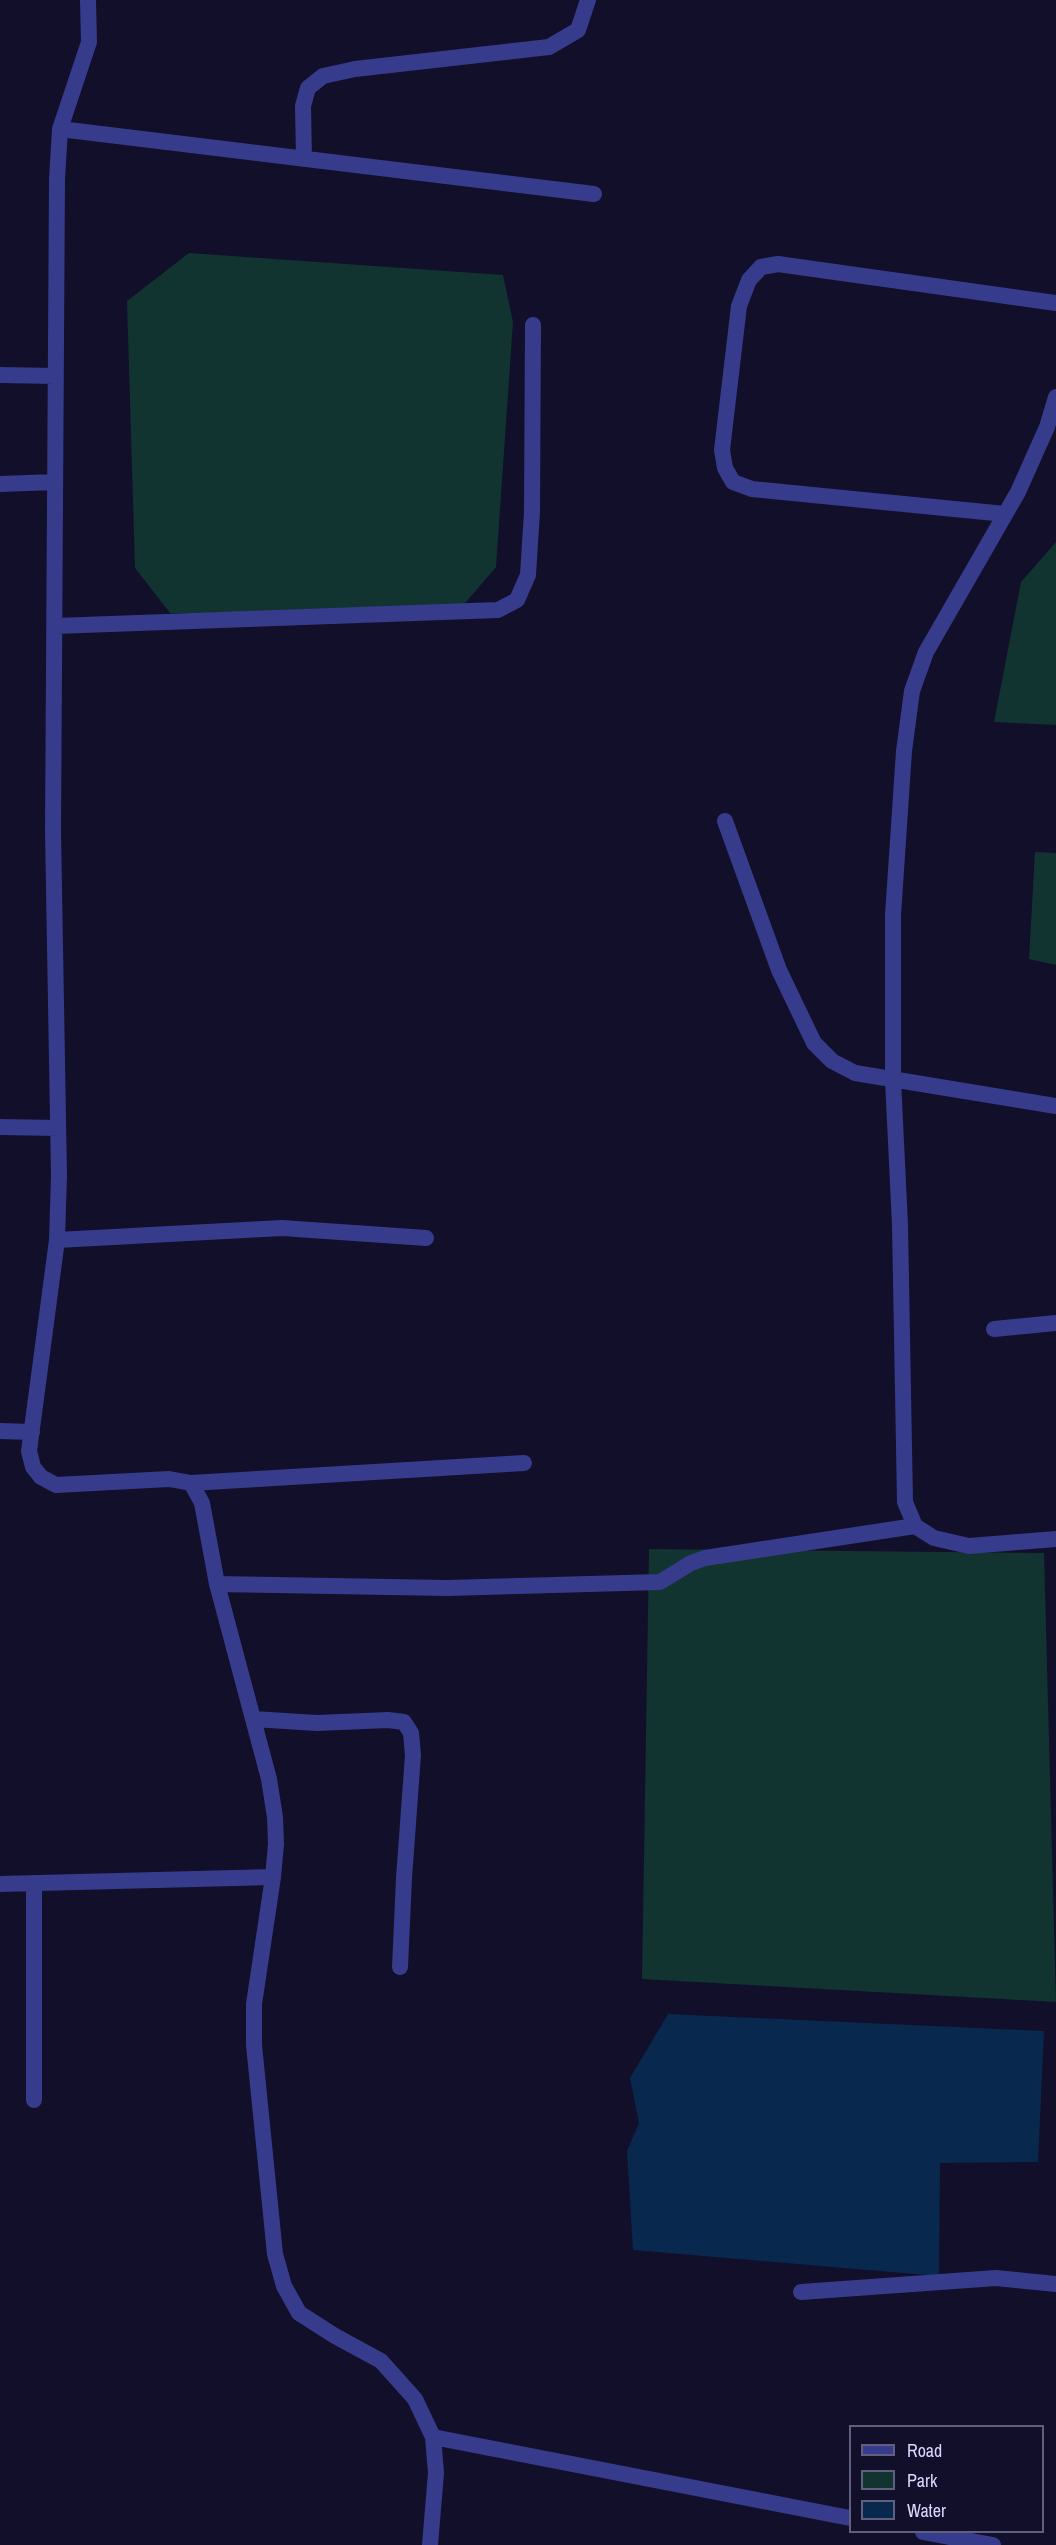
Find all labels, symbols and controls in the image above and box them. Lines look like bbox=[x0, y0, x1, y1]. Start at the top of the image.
legend bbox=[849, 2425, 1044, 2533]
text: Road bbox=[907, 2438, 942, 2463]
text: Park bbox=[907, 2468, 937, 2493]
text: Water bbox=[907, 2498, 946, 2523]

